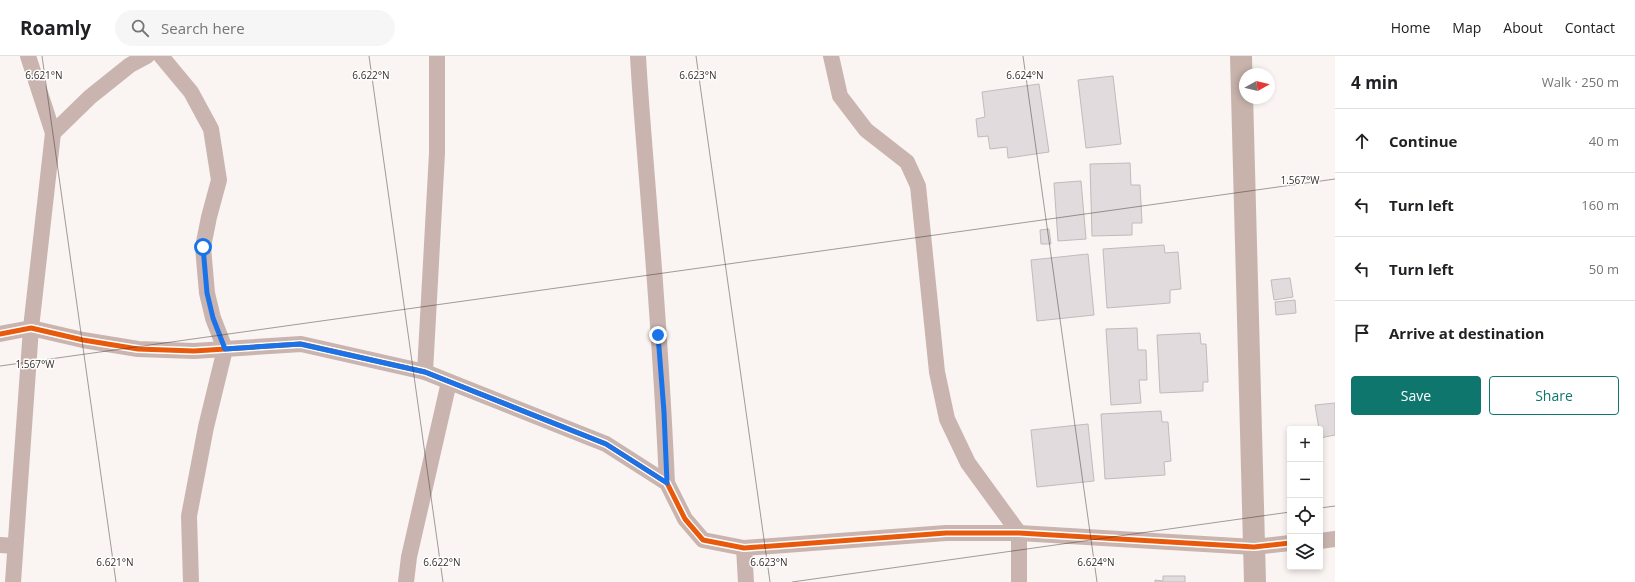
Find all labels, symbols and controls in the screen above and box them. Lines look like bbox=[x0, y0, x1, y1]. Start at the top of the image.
search box bbox=[115, 10, 395, 46]
text: Roamly bbox=[20, 15, 91, 41]
icon: search bbox=[129, 17, 151, 39]
text: Search here bbox=[161, 18, 245, 38]
text: Home bbox=[1391, 18, 1430, 37]
text: Map bbox=[1452, 18, 1481, 37]
text: About bbox=[1503, 18, 1543, 37]
text: Contact bbox=[1565, 18, 1615, 37]
text: 6.621°N bbox=[25, 68, 63, 82]
text: 6.622°N bbox=[352, 68, 390, 82]
text: 6.623°N bbox=[679, 68, 717, 82]
text: 6.624°N bbox=[1006, 68, 1044, 82]
north arrow bbox=[1239, 68, 1275, 104]
text: 4 min bbox=[1351, 71, 1398, 94]
text: Walk · 250 m bbox=[1542, 73, 1619, 91]
icon: ahead bbox=[1351, 130, 1373, 152]
text: Continue bbox=[1389, 131, 1457, 151]
text: 40 m bbox=[1589, 132, 1619, 150]
text: 1.567°W bbox=[1280, 173, 1320, 187]
icon: left bbox=[1351, 194, 1373, 216]
text: Turn left bbox=[1389, 195, 1454, 215]
text: 160 m bbox=[1581, 196, 1619, 214]
route start bbox=[194, 238, 212, 256]
icon: left bbox=[1351, 258, 1373, 280]
text: Turn left bbox=[1389, 259, 1454, 279]
text: 50 m bbox=[1589, 260, 1619, 278]
icon: arrive bbox=[1351, 322, 1373, 344]
text: Arrive at destination bbox=[1389, 323, 1544, 343]
route end bbox=[649, 326, 667, 344]
text: 1.567°W bbox=[15, 357, 55, 371]
button: Save bbox=[1351, 376, 1481, 415]
button: Share bbox=[1489, 376, 1619, 415]
map controls bbox=[1287, 426, 1323, 570]
button: + bbox=[1287, 426, 1323, 462]
button: − bbox=[1287, 462, 1323, 498]
button: locate bbox=[1287, 498, 1323, 534]
button: layers bbox=[1287, 534, 1323, 570]
text: 6.621°N bbox=[96, 555, 134, 569]
text: 6.622°N bbox=[423, 555, 461, 569]
text: 6.623°N bbox=[750, 555, 788, 569]
text: 6.624°N bbox=[1077, 555, 1115, 569]

